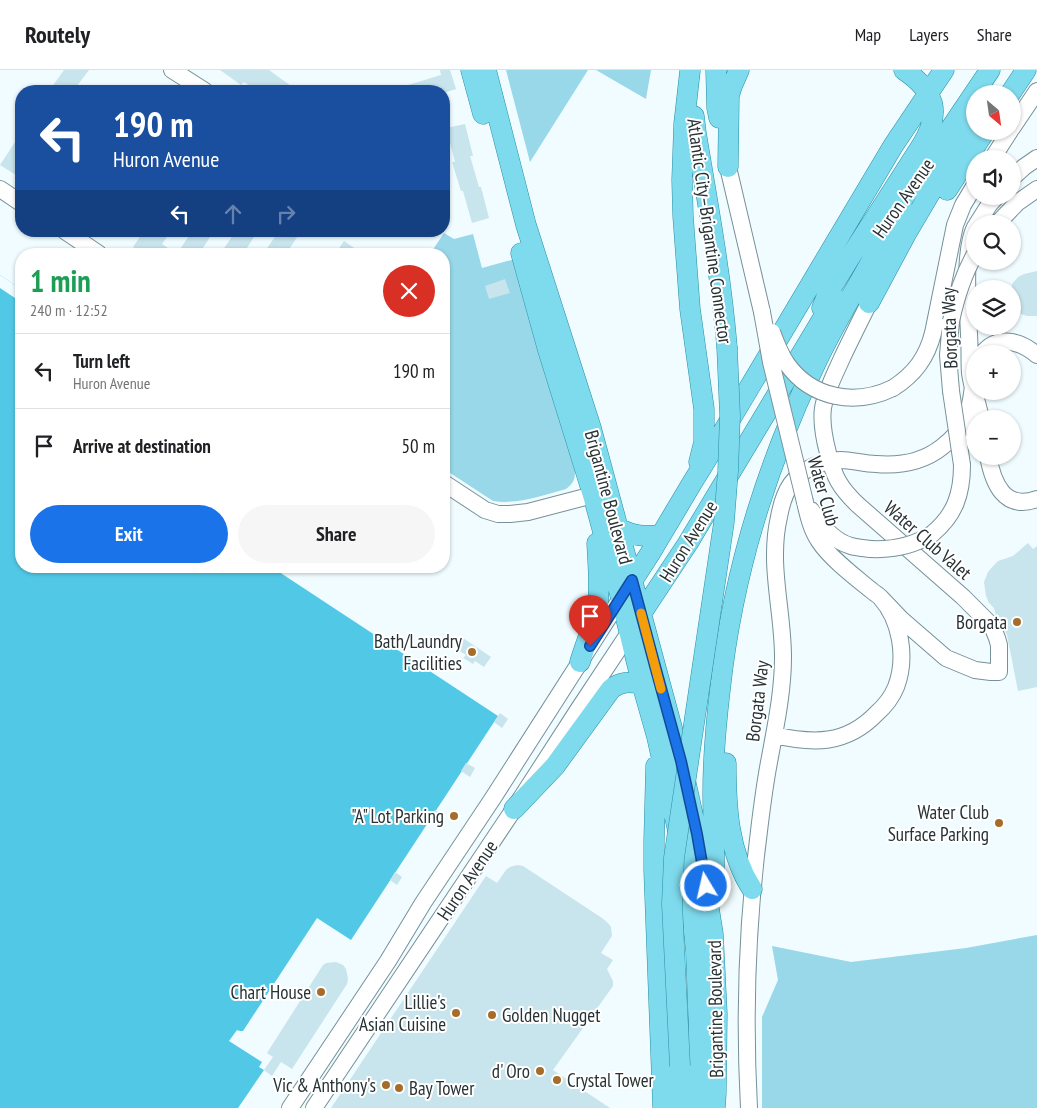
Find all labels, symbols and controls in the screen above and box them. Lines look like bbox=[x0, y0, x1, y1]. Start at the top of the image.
text: Routely bbox=[25, 19, 90, 50]
text: Map bbox=[855, 23, 881, 46]
text: Layers bbox=[909, 23, 949, 46]
text: Share bbox=[977, 23, 1012, 46]
north arrow bbox=[966, 85, 1021, 140]
map controls bbox=[966, 85, 1021, 465]
text: 190 m bbox=[113, 101, 194, 147]
icon: left bbox=[30, 105, 95, 170]
street label: Atlantic City–Brigantine Connector bbox=[682, 117, 738, 346]
text: Huron Avenue bbox=[113, 145, 219, 173]
button: sound bbox=[966, 150, 1021, 205]
street label: Huron Avenue bbox=[867, 153, 939, 242]
icon: left bbox=[166, 200, 194, 228]
icon: ahead bbox=[219, 200, 247, 228]
icon: right bbox=[272, 200, 300, 228]
button: search bbox=[966, 215, 1021, 270]
text: 1 min bbox=[30, 261, 91, 300]
button: close bbox=[383, 265, 435, 317]
button: layers bbox=[966, 280, 1021, 335]
street label: Borgata Way bbox=[936, 286, 962, 369]
text: 240 m · 12:52 bbox=[30, 300, 108, 320]
button: + bbox=[966, 345, 1021, 400]
text: Turn left bbox=[73, 349, 130, 373]
icon: left bbox=[30, 357, 58, 385]
text: 190 m bbox=[393, 359, 435, 383]
text: Huron Avenue bbox=[73, 373, 150, 393]
button: − bbox=[966, 410, 1021, 465]
street label: Brigantine Boulevard bbox=[580, 427, 638, 567]
icon: arrive bbox=[30, 432, 58, 460]
text: Arrive at destination bbox=[73, 434, 211, 458]
text: 50 m bbox=[402, 434, 435, 458]
street label: Water Club bbox=[803, 453, 845, 529]
street label: Water Club Valet bbox=[879, 495, 977, 585]
street label: Huron Avenue bbox=[654, 496, 723, 586]
button: Exit bbox=[30, 505, 228, 563]
button: Share bbox=[238, 505, 435, 563]
pin bbox=[569, 595, 611, 646]
icon: arrive bbox=[576, 602, 604, 630]
place label: Borgata bbox=[956, 610, 1007, 634]
marker: Borgata bbox=[1011, 616, 1023, 628]
place label: Bath/Laundry Facilities bbox=[374, 629, 463, 675]
marker: Bath/Laundry Facilities bbox=[466, 646, 478, 658]
street label: Borgata Way bbox=[740, 658, 774, 743]
place label: Water Club Surface Parking bbox=[888, 800, 989, 846]
place label: "A" Lot Parking bbox=[351, 804, 444, 828]
marker: "A" Lot Parking bbox=[448, 810, 460, 822]
marker: Water Club Surface Parking bbox=[993, 817, 1005, 829]
street label: Huron Avenue bbox=[431, 835, 503, 925]
position arrow bbox=[679, 859, 731, 911]
street label: Brigantine Boulevard bbox=[702, 940, 728, 1078]
place label: Chart House bbox=[231, 980, 311, 1004]
marker: Chart House bbox=[315, 986, 327, 998]
place label: Lillie's Asian Cuisine bbox=[359, 990, 446, 1036]
place label: Golden Nugget bbox=[502, 1003, 601, 1027]
marker: Lillie's Asian Cuisine bbox=[450, 1007, 462, 1019]
marker: Golden Nugget bbox=[486, 1009, 498, 1021]
place label: d' Oro bbox=[492, 1059, 530, 1083]
marker: d' Oro bbox=[534, 1065, 546, 1077]
place label: Crystal Tower bbox=[567, 1068, 654, 1092]
place label: Vic & Anthony's bbox=[272, 1073, 376, 1097]
marker: Crystal Tower bbox=[551, 1074, 563, 1086]
place label: Bay Tower bbox=[409, 1076, 475, 1100]
marker: Vic & Anthony's bbox=[380, 1079, 392, 1091]
marker: Bay Tower bbox=[393, 1082, 405, 1094]

